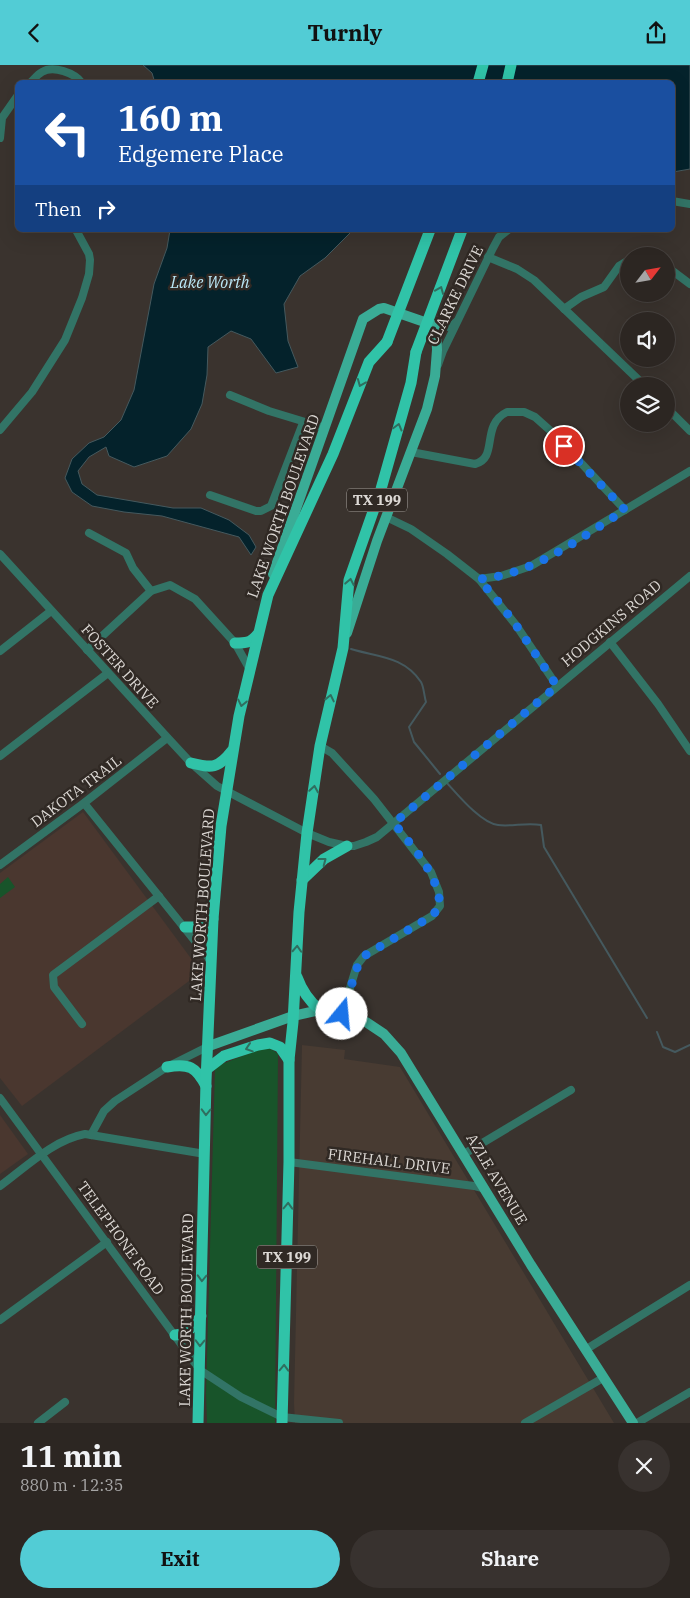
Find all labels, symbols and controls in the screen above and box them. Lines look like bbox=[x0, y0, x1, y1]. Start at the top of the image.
text: Turnly bbox=[308, 18, 382, 47]
icon: back bbox=[20, 19, 48, 47]
icon: share bbox=[642, 19, 670, 47]
text: 160 m bbox=[118, 95, 223, 141]
icon: left bbox=[35, 100, 100, 165]
text: Edgemere Place bbox=[118, 139, 284, 168]
icon: right bbox=[92, 195, 120, 223]
text: Then bbox=[35, 197, 82, 221]
street label: CLARKE DRIVE bbox=[423, 242, 487, 348]
north arrow bbox=[620, 247, 675, 303]
map controls bbox=[620, 247, 675, 432]
water label: Lake Worth bbox=[169, 272, 250, 292]
one-way arrow bbox=[434, 287, 444, 295]
button: sound bbox=[620, 312, 675, 367]
button: layers bbox=[620, 377, 675, 432]
one-way arrow bbox=[357, 378, 367, 386]
street label: LAKE WORTH BOULEVARD bbox=[243, 412, 323, 600]
one-way arrow bbox=[393, 424, 403, 432]
pin bbox=[543, 425, 585, 467]
icon: arrive bbox=[550, 432, 578, 460]
road number: TX 199 bbox=[347, 489, 407, 511]
street label: HODGKINS ROAD bbox=[557, 576, 665, 670]
one-way arrow bbox=[344, 578, 355, 587]
street label: FOSTER DRIVE bbox=[77, 620, 163, 712]
one-way arrow bbox=[325, 694, 335, 702]
one-way arrow bbox=[237, 698, 248, 707]
street label: DAKOTA TRAIL bbox=[27, 751, 125, 831]
one-way arrow bbox=[308, 785, 318, 794]
street label: LAKE WORTH BOULEVARD bbox=[186, 808, 218, 1002]
one-way arrow bbox=[317, 858, 327, 867]
one-way arrow bbox=[291, 945, 302, 953]
position arrow bbox=[315, 987, 367, 1039]
one-way arrow bbox=[246, 1042, 254, 1052]
one-way arrow bbox=[201, 1108, 211, 1116]
street label: AZLE AVENUE bbox=[462, 1130, 532, 1228]
street label: FIREHALL DRIVE bbox=[327, 1144, 451, 1178]
street label: TELEPHONE ROAD bbox=[73, 1177, 169, 1299]
one-way arrow bbox=[283, 1202, 293, 1210]
street label: LAKE WORTH BOULEVARD bbox=[175, 1213, 197, 1407]
road number: TX 199 bbox=[257, 1245, 317, 1269]
one-way arrow bbox=[197, 1274, 207, 1282]
one-way arrow bbox=[195, 1339, 206, 1347]
one-way arrow bbox=[278, 1364, 289, 1372]
text: 11 min bbox=[20, 1436, 122, 1475]
button: close bbox=[618, 1440, 670, 1492]
text: 880 m · 12:35 bbox=[20, 1475, 123, 1495]
button: Exit bbox=[20, 1530, 340, 1588]
button: Share bbox=[350, 1530, 670, 1588]

